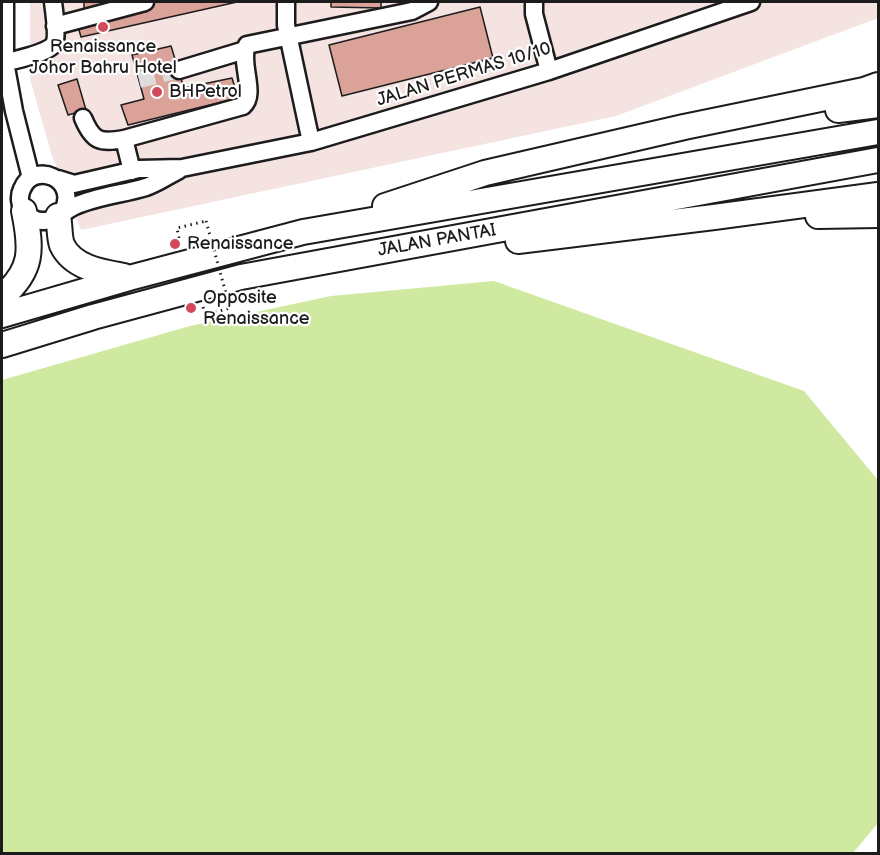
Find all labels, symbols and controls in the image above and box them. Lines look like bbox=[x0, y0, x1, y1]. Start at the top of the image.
marker: Renaissance Johor Bahru Hotel bbox=[96, 20, 110, 34]
place label: Renaissance Johor Bahru Hotel bbox=[29, 36, 177, 78]
street label: JALAN PERMAS 10/10 bbox=[374, 38, 554, 112]
place label: BHPetrol bbox=[169, 81, 242, 103]
marker: BHPetrol bbox=[150, 85, 164, 99]
street label: JALAN PANTAI bbox=[376, 220, 498, 262]
place label: Renaissance bbox=[187, 233, 293, 255]
marker: Renaissance bbox=[168, 237, 182, 251]
place label: Opposite Renaissance bbox=[203, 287, 309, 330]
marker: Opposite Renaissance bbox=[184, 301, 198, 315]

